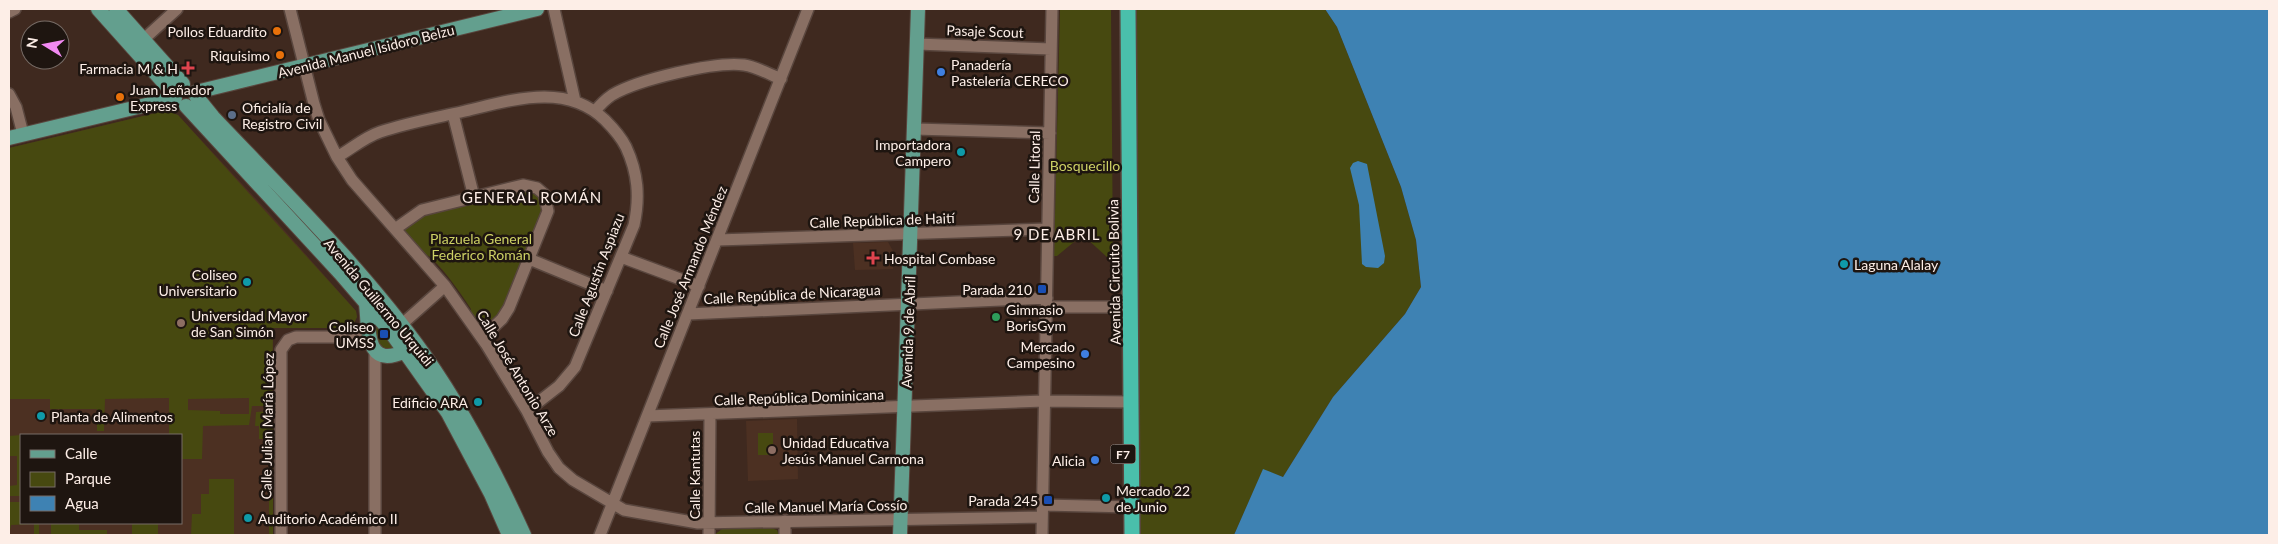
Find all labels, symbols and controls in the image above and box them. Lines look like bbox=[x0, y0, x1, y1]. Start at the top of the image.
north arrow bbox=[20, 20, 70, 70]
street label: Avenida Manuel Isidoro Belzu bbox=[276, 21, 456, 81]
street label: Pasaje Scout bbox=[946, 21, 1024, 41]
place label: Pollos Eduardito bbox=[167, 23, 267, 40]
marker: Pollos Eduardito bbox=[271, 25, 283, 37]
text: N bbox=[22, 36, 41, 49]
place label: Riquisimo bbox=[210, 47, 270, 64]
marker: Riquisimo bbox=[274, 49, 286, 61]
place label: Panadería Pastelería CERECO bbox=[951, 56, 1069, 89]
place label: Farmacia M & H bbox=[79, 60, 178, 77]
marker: Farmacia M & H bbox=[182, 62, 194, 74]
marker: Panadería Pastelería CERECO bbox=[935, 66, 947, 78]
place label: Juan Leñador Express bbox=[130, 81, 212, 114]
marker: Juan Leñador Express bbox=[114, 91, 126, 103]
place label: Oficialía de Registro Civil bbox=[242, 99, 322, 132]
marker: Oficialía de Registro Civil bbox=[226, 109, 238, 121]
street label: Calle Litoral bbox=[1025, 131, 1043, 203]
place label: Importadora Campero bbox=[875, 136, 951, 169]
marker: Importadora Campero bbox=[955, 146, 967, 158]
park label: Bosquecillo bbox=[1050, 157, 1120, 174]
street label: Calle José Armando Méndez bbox=[650, 183, 730, 351]
district label: GENERAL ROMÁN bbox=[462, 188, 602, 206]
street label: Avenida Circuito Bolivia bbox=[1104, 199, 1124, 345]
street label: Calle República de Haití bbox=[809, 209, 956, 231]
street label: Calle Agustín Aspiazu bbox=[565, 211, 627, 339]
district label: 9 DE ABRIL bbox=[1013, 225, 1101, 243]
park label: Plazuela General Federico Román bbox=[430, 230, 532, 263]
street label: Avenida Guillermo Urquidi bbox=[321, 235, 437, 369]
place label: Hospital Combase bbox=[884, 250, 995, 267]
marker: Hospital Combase bbox=[866, 251, 880, 265]
place label: Laguna Alalay bbox=[1854, 256, 1939, 273]
marker: Laguna Alalay bbox=[1838, 258, 1850, 270]
place label: Coliseo Universitario bbox=[158, 266, 237, 299]
marker: Coliseo Universitario bbox=[241, 276, 253, 288]
street label: Avenida 9 de Abril bbox=[898, 276, 918, 388]
street label: Calle República de Nicaragua bbox=[703, 281, 881, 307]
place label: Parada 210 bbox=[962, 281, 1032, 298]
marker: Parada 210 bbox=[1036, 283, 1048, 295]
place label: Gimnasio BorisGym bbox=[1006, 301, 1066, 334]
place label: Universidad Mayor de San Simón bbox=[191, 307, 307, 340]
street label: Calle José Antonio Arze bbox=[474, 307, 562, 439]
marker: Gimnasio BorisGym bbox=[990, 311, 1002, 323]
marker: Universidad Mayor de San Simón bbox=[175, 317, 187, 329]
place label: Coliseo UMSS bbox=[329, 318, 374, 351]
marker: Coliseo UMSS bbox=[378, 328, 390, 340]
place label: Mercado Campesino bbox=[1007, 338, 1075, 371]
marker: Mercado Campesino bbox=[1079, 348, 1091, 360]
street label: Calle Julian María López bbox=[257, 352, 277, 500]
street label: Calle República Dominicana bbox=[714, 386, 884, 408]
place label: Edificio ARA bbox=[392, 394, 469, 411]
marker: Edificio ARA bbox=[472, 396, 484, 408]
place label: Planta de Alimentos bbox=[51, 408, 173, 425]
marker: Planta de Alimentos bbox=[35, 410, 47, 422]
street label: Calle Kantutas bbox=[686, 431, 703, 519]
legend bbox=[20, 434, 182, 524]
place label: Unidad Educativa Jesús Manuel Carmona bbox=[782, 434, 924, 467]
text: Calle bbox=[65, 444, 98, 462]
marker: Unidad Educativa Jesús Manuel Carmona bbox=[766, 444, 778, 456]
road number: F7 bbox=[1110, 444, 1136, 464]
place label: Alicia bbox=[1052, 452, 1085, 469]
marker: Alicia bbox=[1089, 454, 1101, 466]
text: Parque bbox=[65, 469, 111, 487]
place label: Mercado 22 de Junio bbox=[1116, 482, 1190, 515]
place label: Parada 245 bbox=[968, 492, 1038, 509]
marker: Mercado 22 de Junio bbox=[1100, 492, 1112, 504]
text: Agua bbox=[65, 494, 99, 512]
marker: Parada 245 bbox=[1042, 494, 1054, 506]
street label: Calle Manuel María Cossío bbox=[744, 496, 908, 516]
place label: Auditorio Académico II bbox=[258, 510, 398, 527]
marker: Auditorio Académico II bbox=[242, 512, 254, 524]

